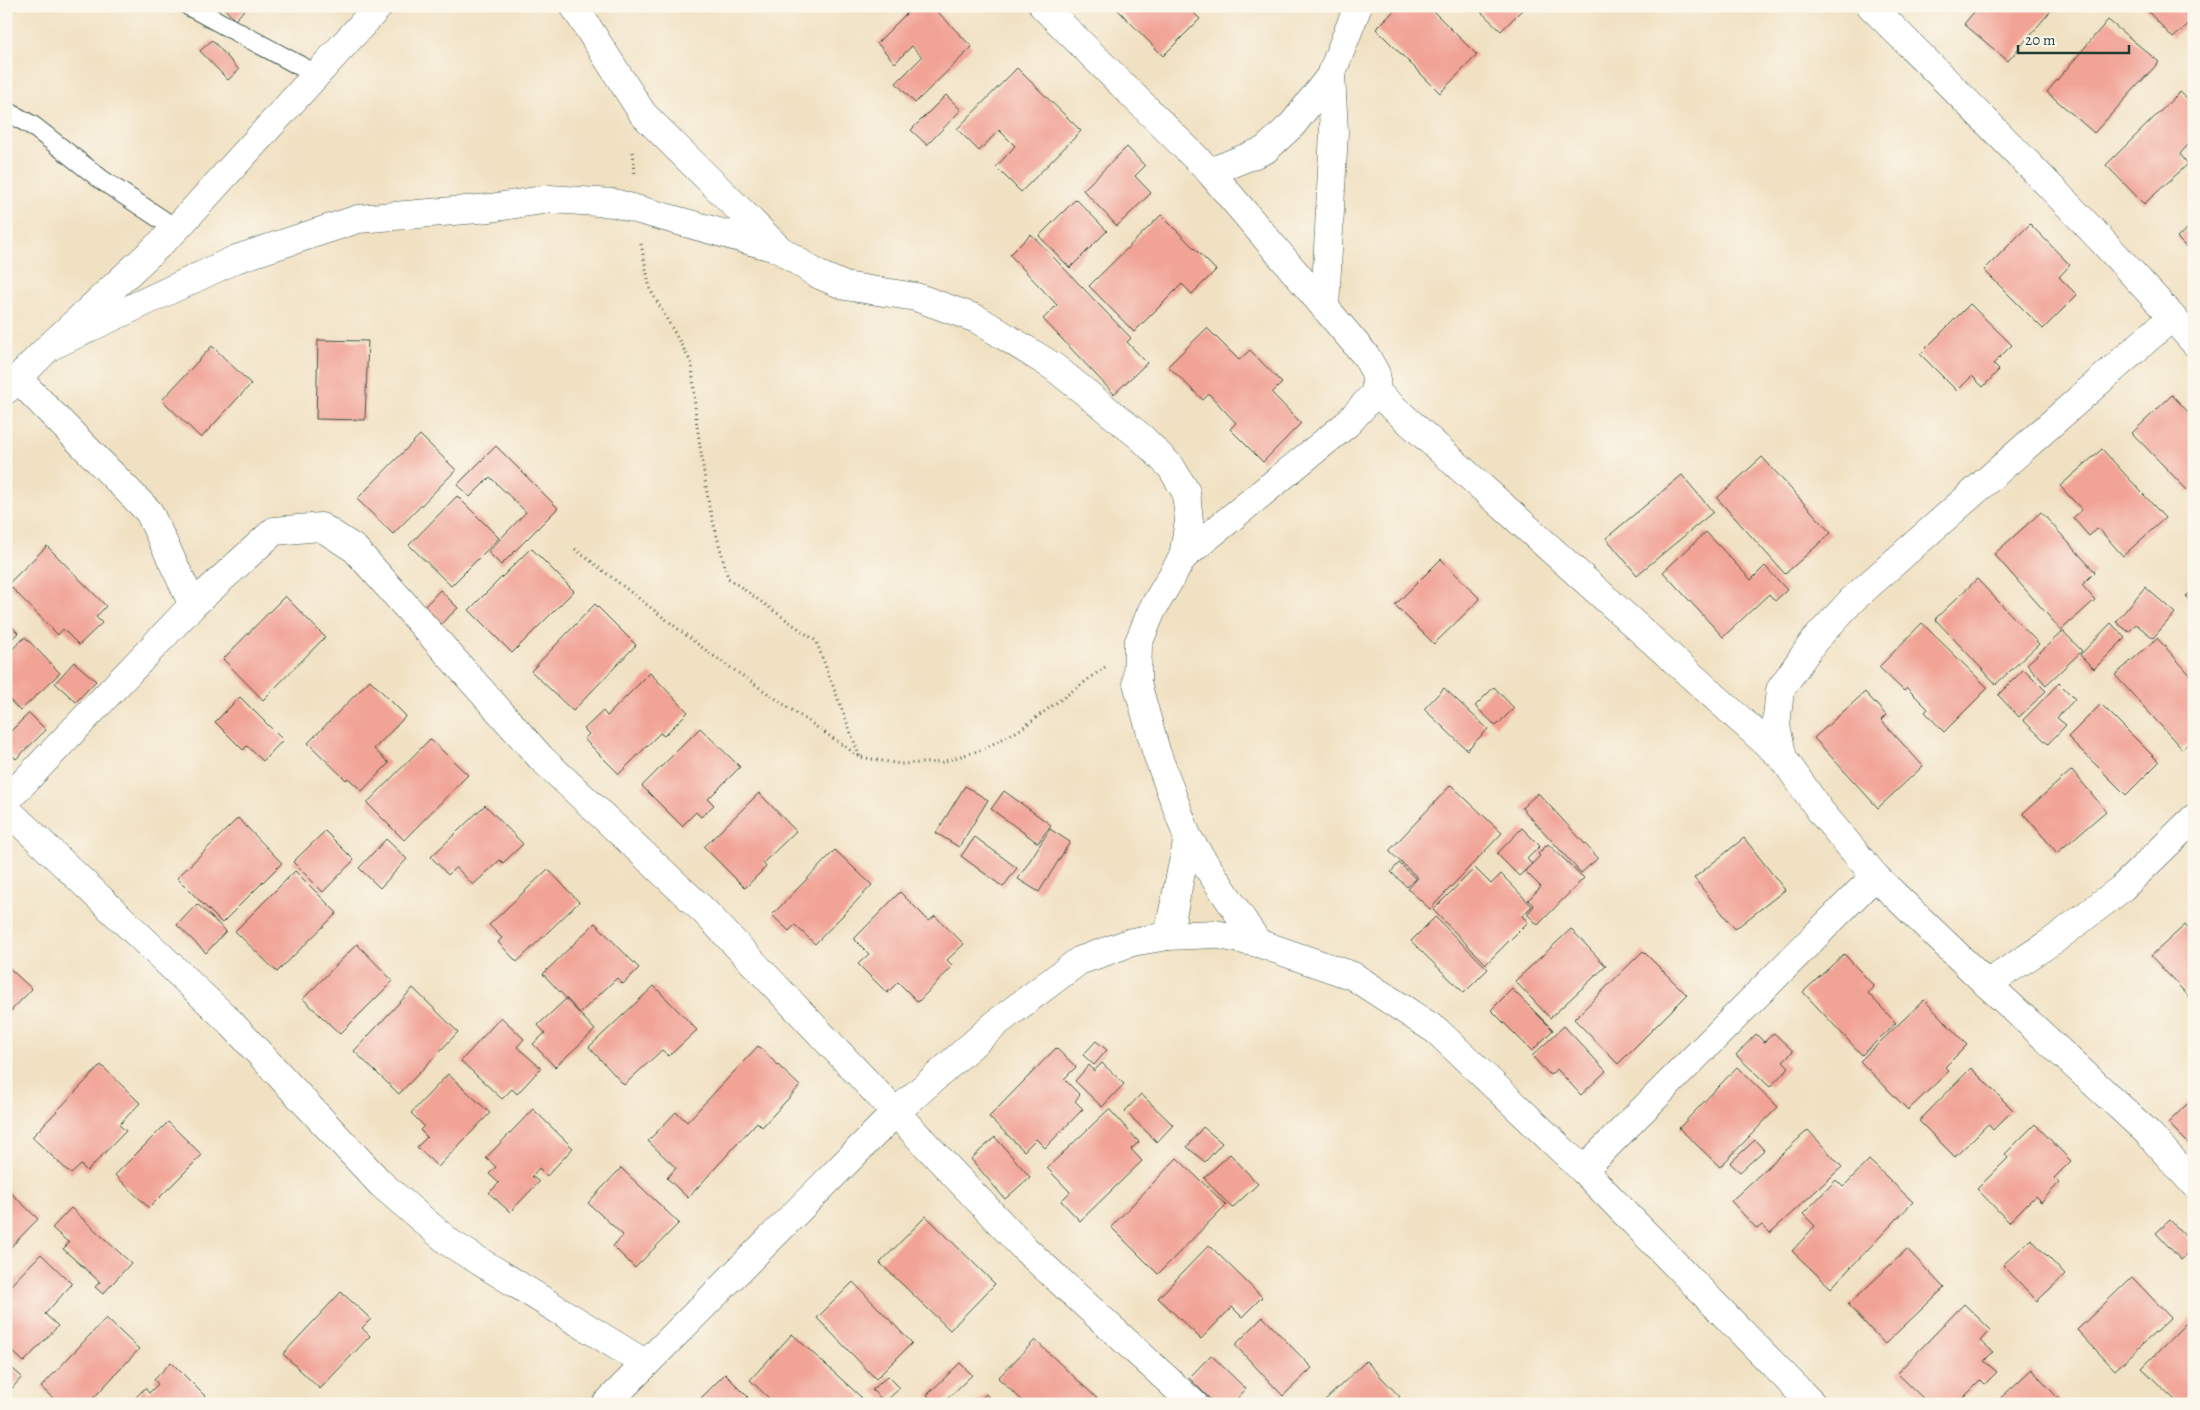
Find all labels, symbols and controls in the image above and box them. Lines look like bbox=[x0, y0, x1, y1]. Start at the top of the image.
scale bar bbox=[2018, 22, 2129, 54]
text: 20 m bbox=[2025, 30, 2056, 50]

